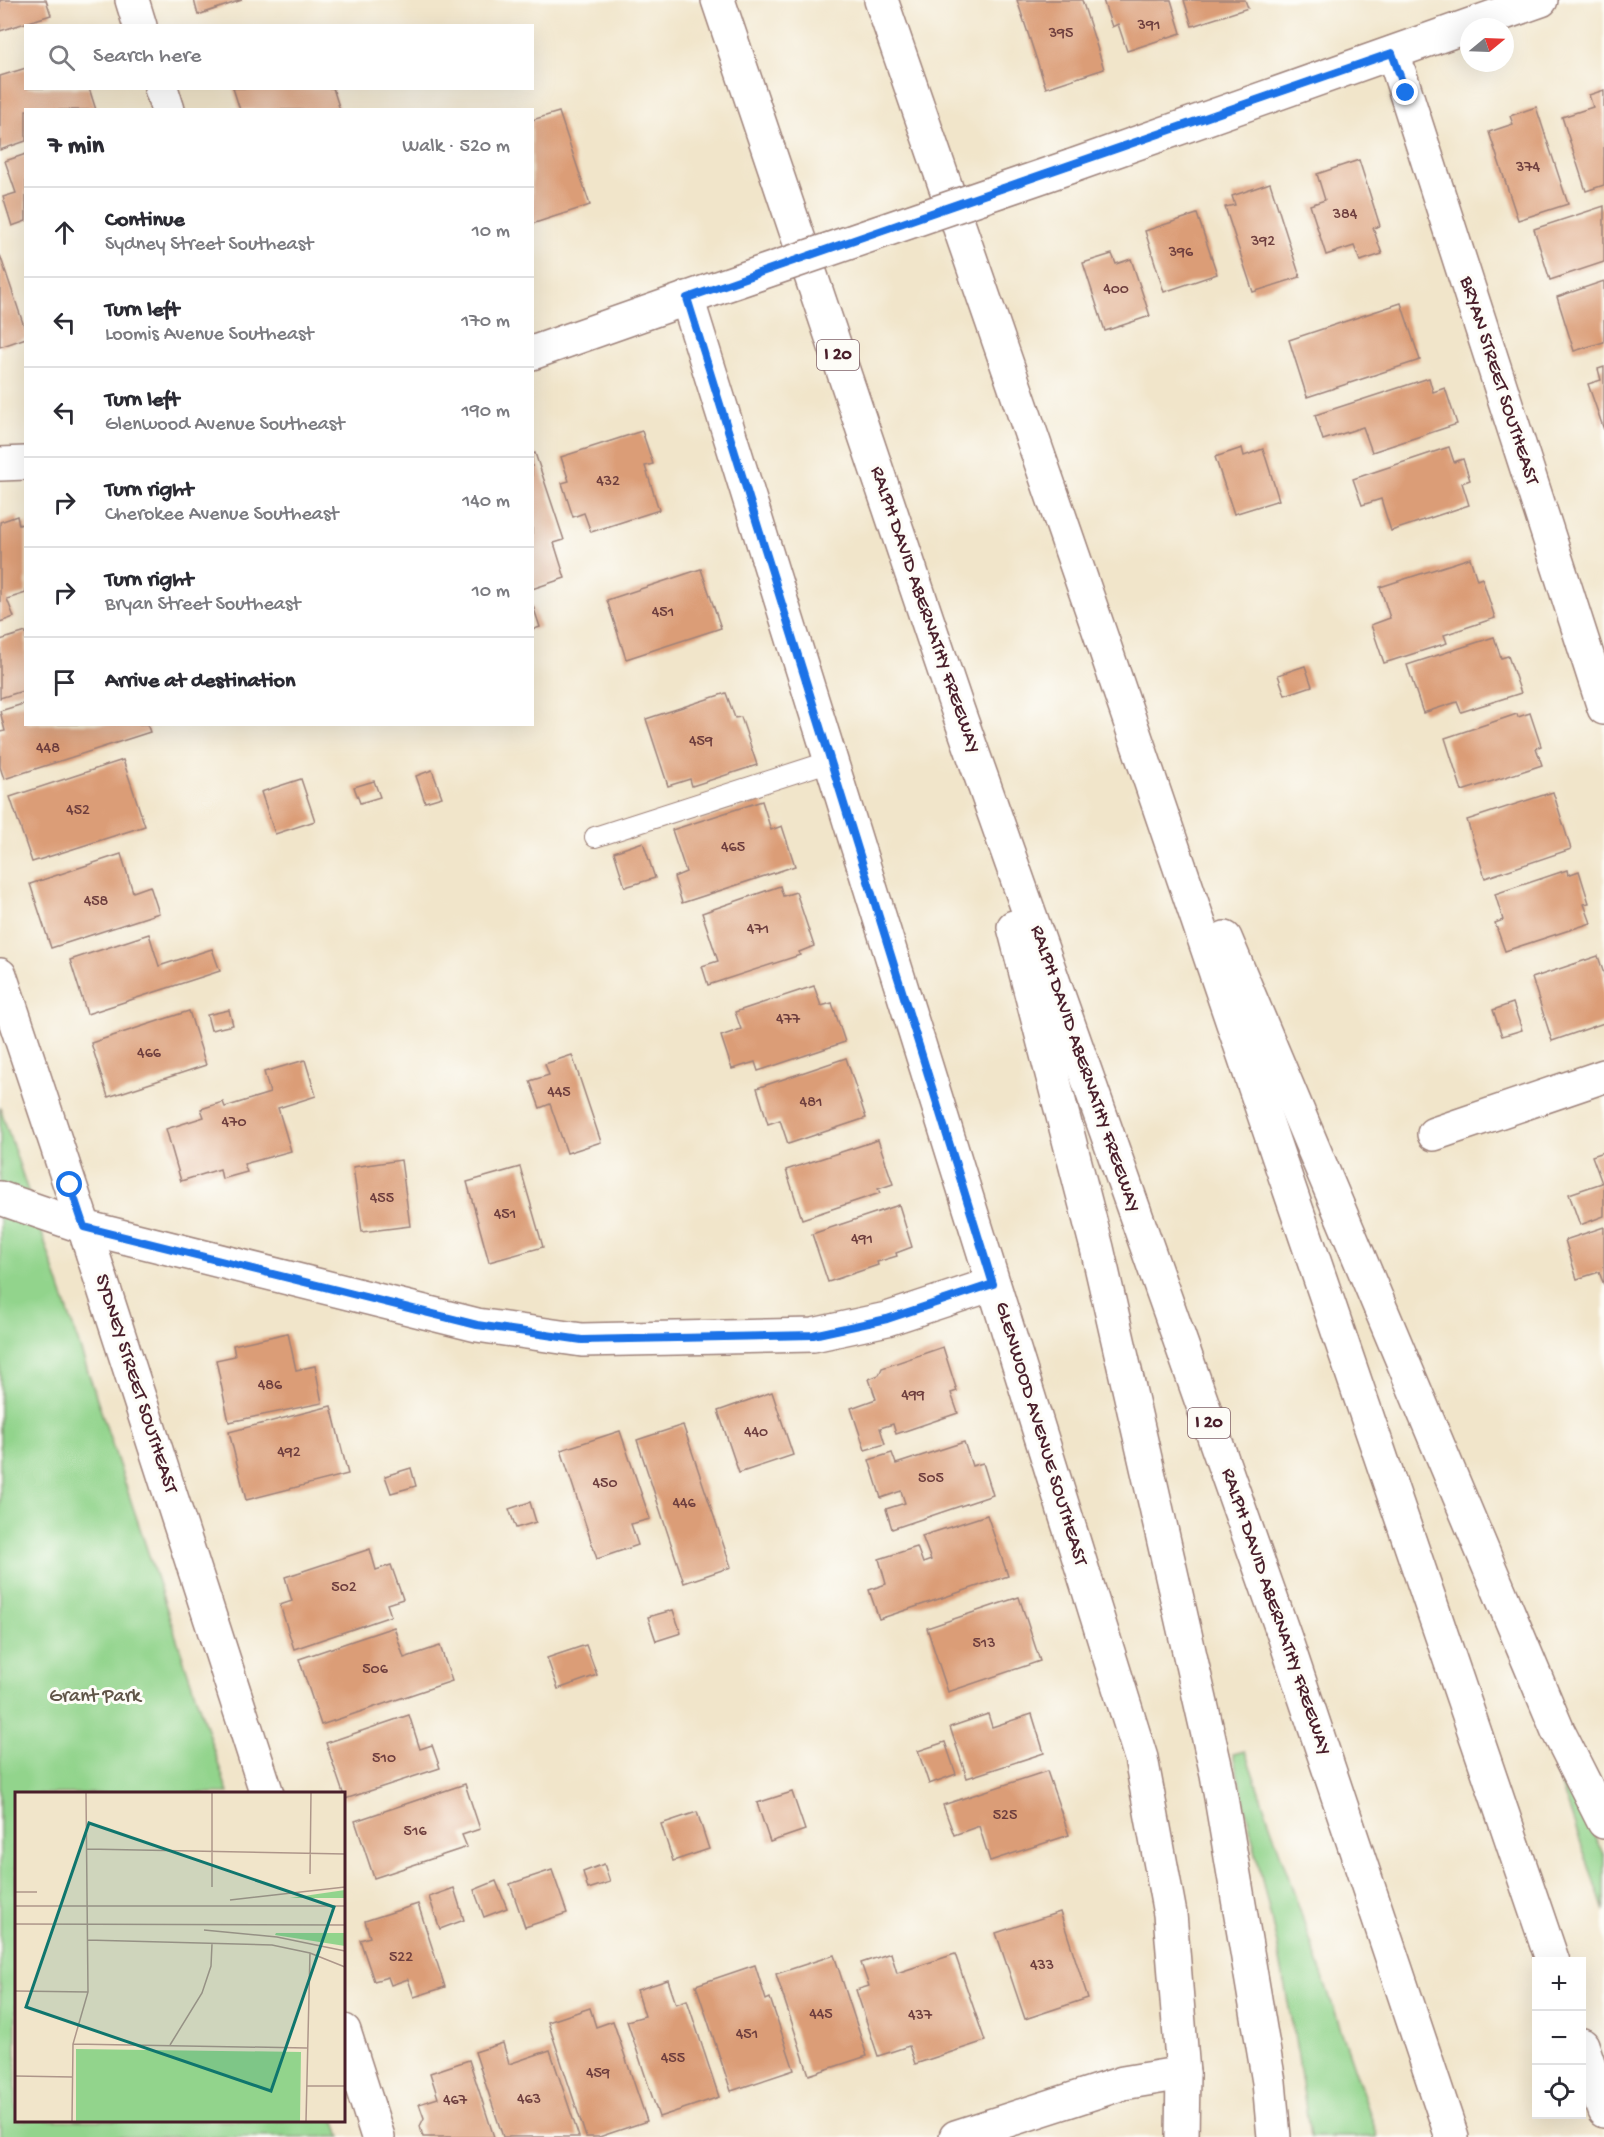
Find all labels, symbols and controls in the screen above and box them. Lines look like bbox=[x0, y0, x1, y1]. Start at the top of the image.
house number: 391 bbox=[1137, 17, 1160, 36]
north arrow bbox=[1460, 18, 1514, 72]
search box bbox=[24, 24, 534, 90]
house number: 395 bbox=[1048, 25, 1073, 44]
icon: search bbox=[45, 41, 78, 74]
text: Search here bbox=[93, 44, 201, 70]
route end bbox=[1392, 79, 1418, 105]
text: 7 min bbox=[48, 132, 104, 163]
text: Walk · 520 m bbox=[402, 136, 510, 159]
house number: 374 bbox=[1515, 159, 1541, 178]
house number: 384 bbox=[1332, 206, 1358, 225]
text: Continue bbox=[105, 208, 185, 234]
icon: ahead bbox=[48, 216, 81, 249]
text: 10 m bbox=[472, 221, 510, 244]
house number: 392 bbox=[1250, 233, 1275, 252]
text: Sydney Street Southeast bbox=[105, 234, 313, 257]
house number: 396 bbox=[1168, 244, 1194, 263]
street label: BRYAN STREET SOUTHEAST bbox=[1453, 273, 1543, 489]
house number: 400 bbox=[1103, 281, 1129, 300]
text: Turn left bbox=[105, 298, 179, 324]
icon: left bbox=[48, 306, 81, 339]
text: 170 m bbox=[461, 311, 510, 334]
text: Loomis Avenue Southeast bbox=[105, 324, 314, 347]
road number: I 20 bbox=[817, 340, 859, 370]
text: Turn left bbox=[105, 388, 179, 414]
icon: left bbox=[48, 396, 81, 429]
text: 190 m bbox=[462, 401, 510, 424]
text: Glenwood Avenue Southeast bbox=[105, 414, 344, 437]
street label: RALPH DAVID ABERNATHY FREEWAY bbox=[864, 463, 984, 757]
house number: 432 bbox=[596, 473, 620, 492]
text: Turn right bbox=[105, 478, 193, 504]
icon: right bbox=[48, 486, 81, 519]
text: 140 m bbox=[462, 491, 510, 514]
text: Cherokee Avenue Southeast bbox=[105, 504, 338, 527]
text: Turn right bbox=[105, 568, 193, 594]
icon: right bbox=[48, 576, 81, 609]
text: 10 m bbox=[472, 581, 510, 604]
text: Bryan Street Southeast bbox=[105, 594, 300, 617]
house number: 451 bbox=[652, 604, 674, 623]
icon: arrive bbox=[48, 666, 81, 699]
text: Arrive at destination bbox=[105, 669, 295, 695]
house number: 459 bbox=[689, 733, 713, 752]
house number: 448 bbox=[36, 740, 60, 759]
house number: 452 bbox=[66, 802, 90, 821]
house number: 465 bbox=[721, 839, 745, 858]
house number: 458 bbox=[84, 893, 109, 912]
house number: 471 bbox=[747, 921, 769, 940]
street label: RALPH DAVID ABERNATHY FREEWAY bbox=[1024, 922, 1144, 1216]
house number: 477 bbox=[776, 1011, 801, 1030]
house number: 466 bbox=[137, 1045, 162, 1064]
house number: 445 bbox=[547, 1084, 571, 1103]
house number: 481 bbox=[800, 1094, 822, 1113]
house number: 470 bbox=[222, 1114, 246, 1133]
route start bbox=[56, 1171, 82, 1197]
house number: 455 bbox=[370, 1190, 394, 1209]
house number: 451 bbox=[494, 1206, 516, 1225]
house number: 491 bbox=[851, 1231, 873, 1250]
street label: SYDNEY STREET SOUTHEAST bbox=[89, 1271, 182, 1498]
street label: GLENWOOD AVENUE SOUTHEAST bbox=[989, 1299, 1092, 1570]
house number: 486 bbox=[258, 1377, 283, 1396]
house number: 499 bbox=[901, 1387, 925, 1406]
road number: I 20 bbox=[1188, 1408, 1230, 1438]
house number: 440 bbox=[744, 1424, 768, 1443]
house number: 492 bbox=[277, 1444, 301, 1463]
street label: RALPH DAVID ABERNATHY FREEWAY bbox=[1215, 1465, 1335, 1759]
house number: 505 bbox=[918, 1470, 944, 1489]
house number: 450 bbox=[592, 1475, 618, 1494]
house number: 446 bbox=[672, 1495, 697, 1514]
house number: 502 bbox=[331, 1579, 357, 1598]
house number: 513 bbox=[972, 1635, 996, 1654]
house number: 506 bbox=[362, 1661, 389, 1680]
park label: Grant Park bbox=[49, 1686, 143, 1709]
house number: 510 bbox=[372, 1750, 396, 1769]
inset map bbox=[15, 1792, 345, 2122]
house number: 525 bbox=[993, 1807, 1017, 1826]
house number: 516 bbox=[404, 1823, 427, 1842]
house number: 522 bbox=[389, 1949, 413, 1968]
house number: 433 bbox=[1030, 1957, 1054, 1976]
map controls bbox=[1532, 1957, 1586, 2119]
button: + bbox=[1532, 1957, 1586, 2011]
house number: 445 bbox=[809, 2006, 833, 2025]
house number: 437 bbox=[908, 2007, 933, 2026]
button: − bbox=[1532, 2011, 1586, 2065]
house number: 451 bbox=[736, 2026, 758, 2045]
house number: 455 bbox=[661, 2050, 685, 2069]
house number: 459 bbox=[586, 2065, 610, 2084]
button: locate bbox=[1532, 2065, 1586, 2119]
house number: 463 bbox=[517, 2091, 541, 2110]
house number: 467 bbox=[443, 2092, 468, 2111]

